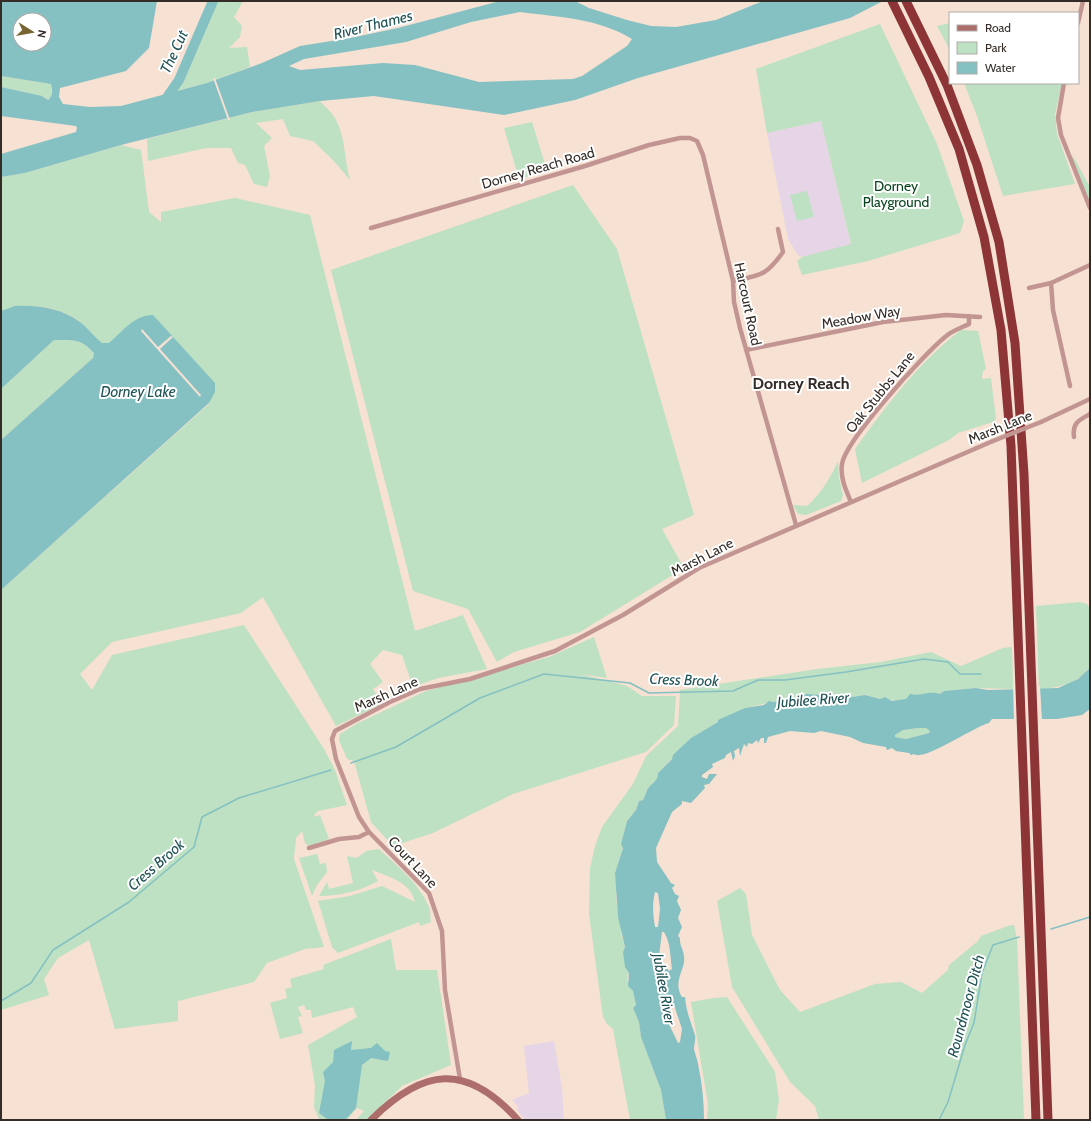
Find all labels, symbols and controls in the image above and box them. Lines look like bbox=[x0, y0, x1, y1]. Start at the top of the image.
water label: River Thames bbox=[332, 6, 415, 44]
north arrow bbox=[12, 12, 52, 52]
legend bbox=[949, 12, 1079, 84]
text: Road bbox=[985, 20, 1011, 35]
water label: The Cut bbox=[156, 27, 192, 76]
text: N bbox=[34, 29, 49, 39]
text: Park bbox=[985, 40, 1007, 55]
text: Water bbox=[985, 60, 1016, 75]
street label: Dorney Reach Road bbox=[479, 143, 597, 193]
park label: Dorney Playground bbox=[863, 177, 929, 211]
street label: Harcourt Road bbox=[730, 261, 766, 347]
street label: Meadow Way bbox=[820, 301, 902, 333]
street label: Oak Stubbs Lane bbox=[842, 347, 918, 437]
district label: Dorney Reach bbox=[753, 374, 850, 393]
water label: Dorney Lake bbox=[100, 383, 176, 401]
street label: Marsh Lane bbox=[965, 406, 1035, 448]
street label: Marsh Lane bbox=[668, 534, 736, 580]
water label: Cress Brook bbox=[649, 670, 720, 690]
street label: Marsh Lane bbox=[351, 672, 421, 716]
water label: Jubilee River bbox=[774, 688, 851, 712]
street label: Court Lane bbox=[384, 832, 442, 892]
water label: Cress Brook bbox=[124, 835, 188, 895]
water label: Jubilee River bbox=[649, 950, 679, 1027]
water label: Roundmoor Ditch bbox=[944, 953, 988, 1059]

